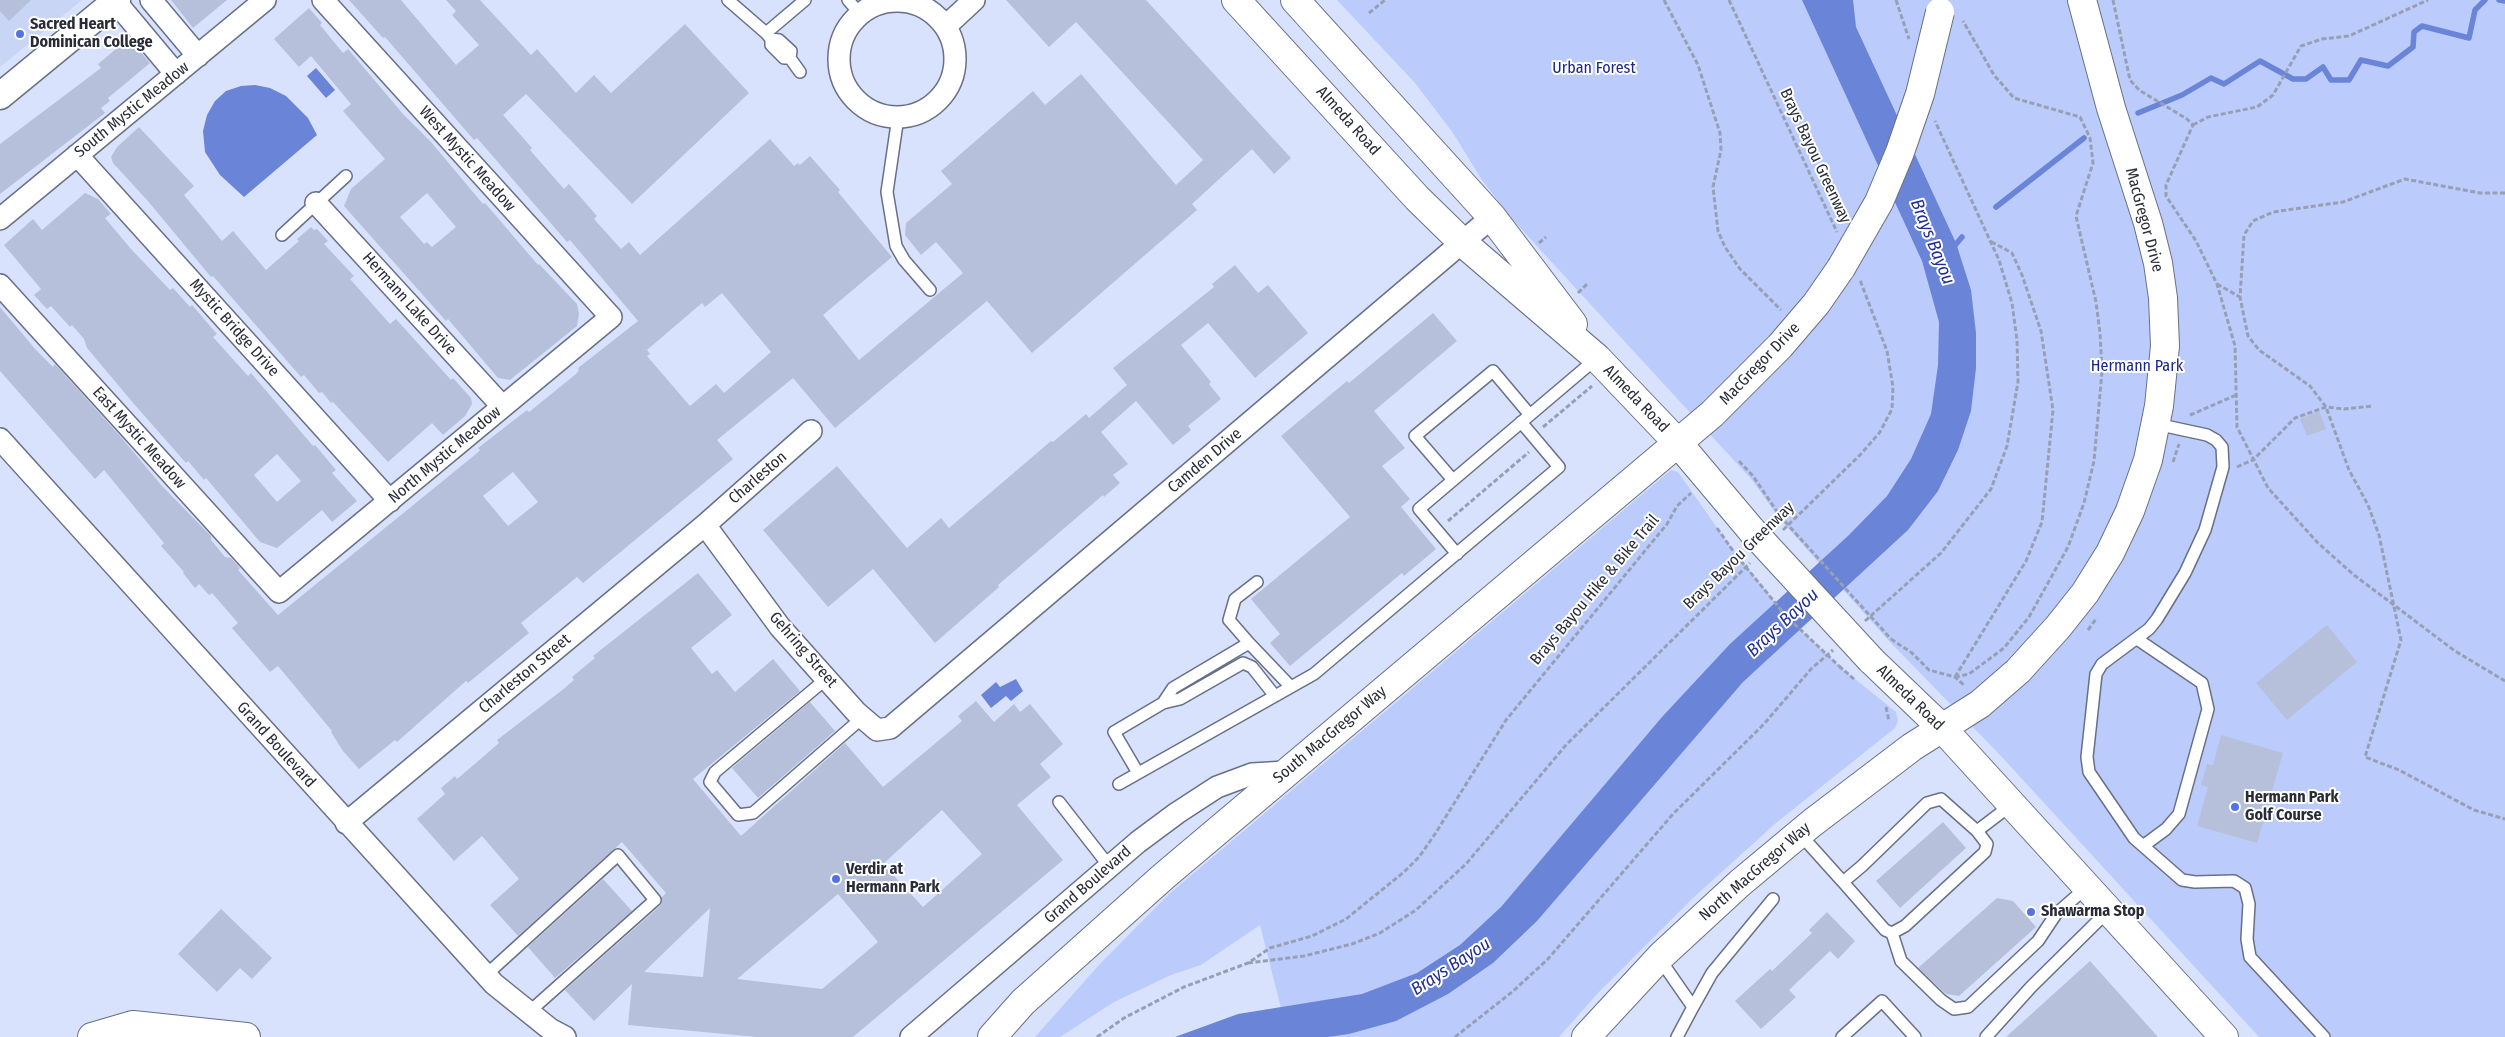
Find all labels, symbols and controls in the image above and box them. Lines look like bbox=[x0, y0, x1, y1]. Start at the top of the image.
place label: Sacred Heart Dominican College bbox=[30, 15, 153, 53]
marker: Sacred Heart Dominican College bbox=[14, 28, 26, 40]
street label: South Mystic Meadow bbox=[71, 58, 193, 162]
park label: Urban Forest bbox=[1552, 59, 1636, 79]
street label: Almeda Road bbox=[1312, 83, 1384, 159]
street label: Brays Bayou Greenway bbox=[1775, 86, 1855, 226]
street label: West Mystic Meadow bbox=[415, 102, 519, 216]
street label: MacGregor Drive bbox=[2121, 166, 2167, 274]
water label: Brays Bayou bbox=[1905, 196, 1959, 288]
street label: Hermann Lake Drive bbox=[358, 249, 460, 359]
street label: Mystic Bridge Drive bbox=[185, 275, 283, 381]
street label: MacGregor Drive bbox=[1716, 319, 1804, 409]
park label: Hermann Park bbox=[2091, 357, 2183, 377]
street label: Almeda Road bbox=[1599, 361, 1673, 437]
street label: East Mystic Meadow bbox=[88, 383, 190, 493]
street label: North Mystic Meadow bbox=[385, 402, 505, 508]
street label: Camden Drive bbox=[1164, 425, 1246, 497]
street label: Charleston bbox=[725, 448, 791, 508]
street label: Brays Bayou Greenway bbox=[1680, 498, 1798, 614]
street label: Brays Bayou Hike & Bike Trail bbox=[1527, 511, 1663, 669]
water label: Brays Bayou bbox=[1743, 584, 1823, 662]
street label: Gehring Street bbox=[765, 608, 841, 692]
street label: Charleston Street bbox=[475, 630, 575, 718]
street label: Almeda Road bbox=[1872, 661, 1948, 735]
street label: South MacGregor Way bbox=[1270, 682, 1390, 788]
street label: Grand Boulevard bbox=[232, 698, 320, 792]
place label: Hermann Park Golf Course bbox=[2245, 788, 2339, 826]
marker: Hermann Park Golf Course bbox=[2229, 801, 2241, 813]
street label: North MacGregor Way bbox=[1696, 819, 1814, 925]
street label: Grand Boulevard bbox=[1041, 842, 1135, 928]
place label: Verdir at Hermann Park bbox=[846, 860, 940, 898]
marker: Verdir at Hermann Park bbox=[830, 873, 842, 885]
place label: Shawarma Stop bbox=[2041, 902, 2144, 922]
marker: Shawarma Stop bbox=[2025, 906, 2037, 918]
water label: Brays Bayou bbox=[1407, 933, 1495, 1001]

